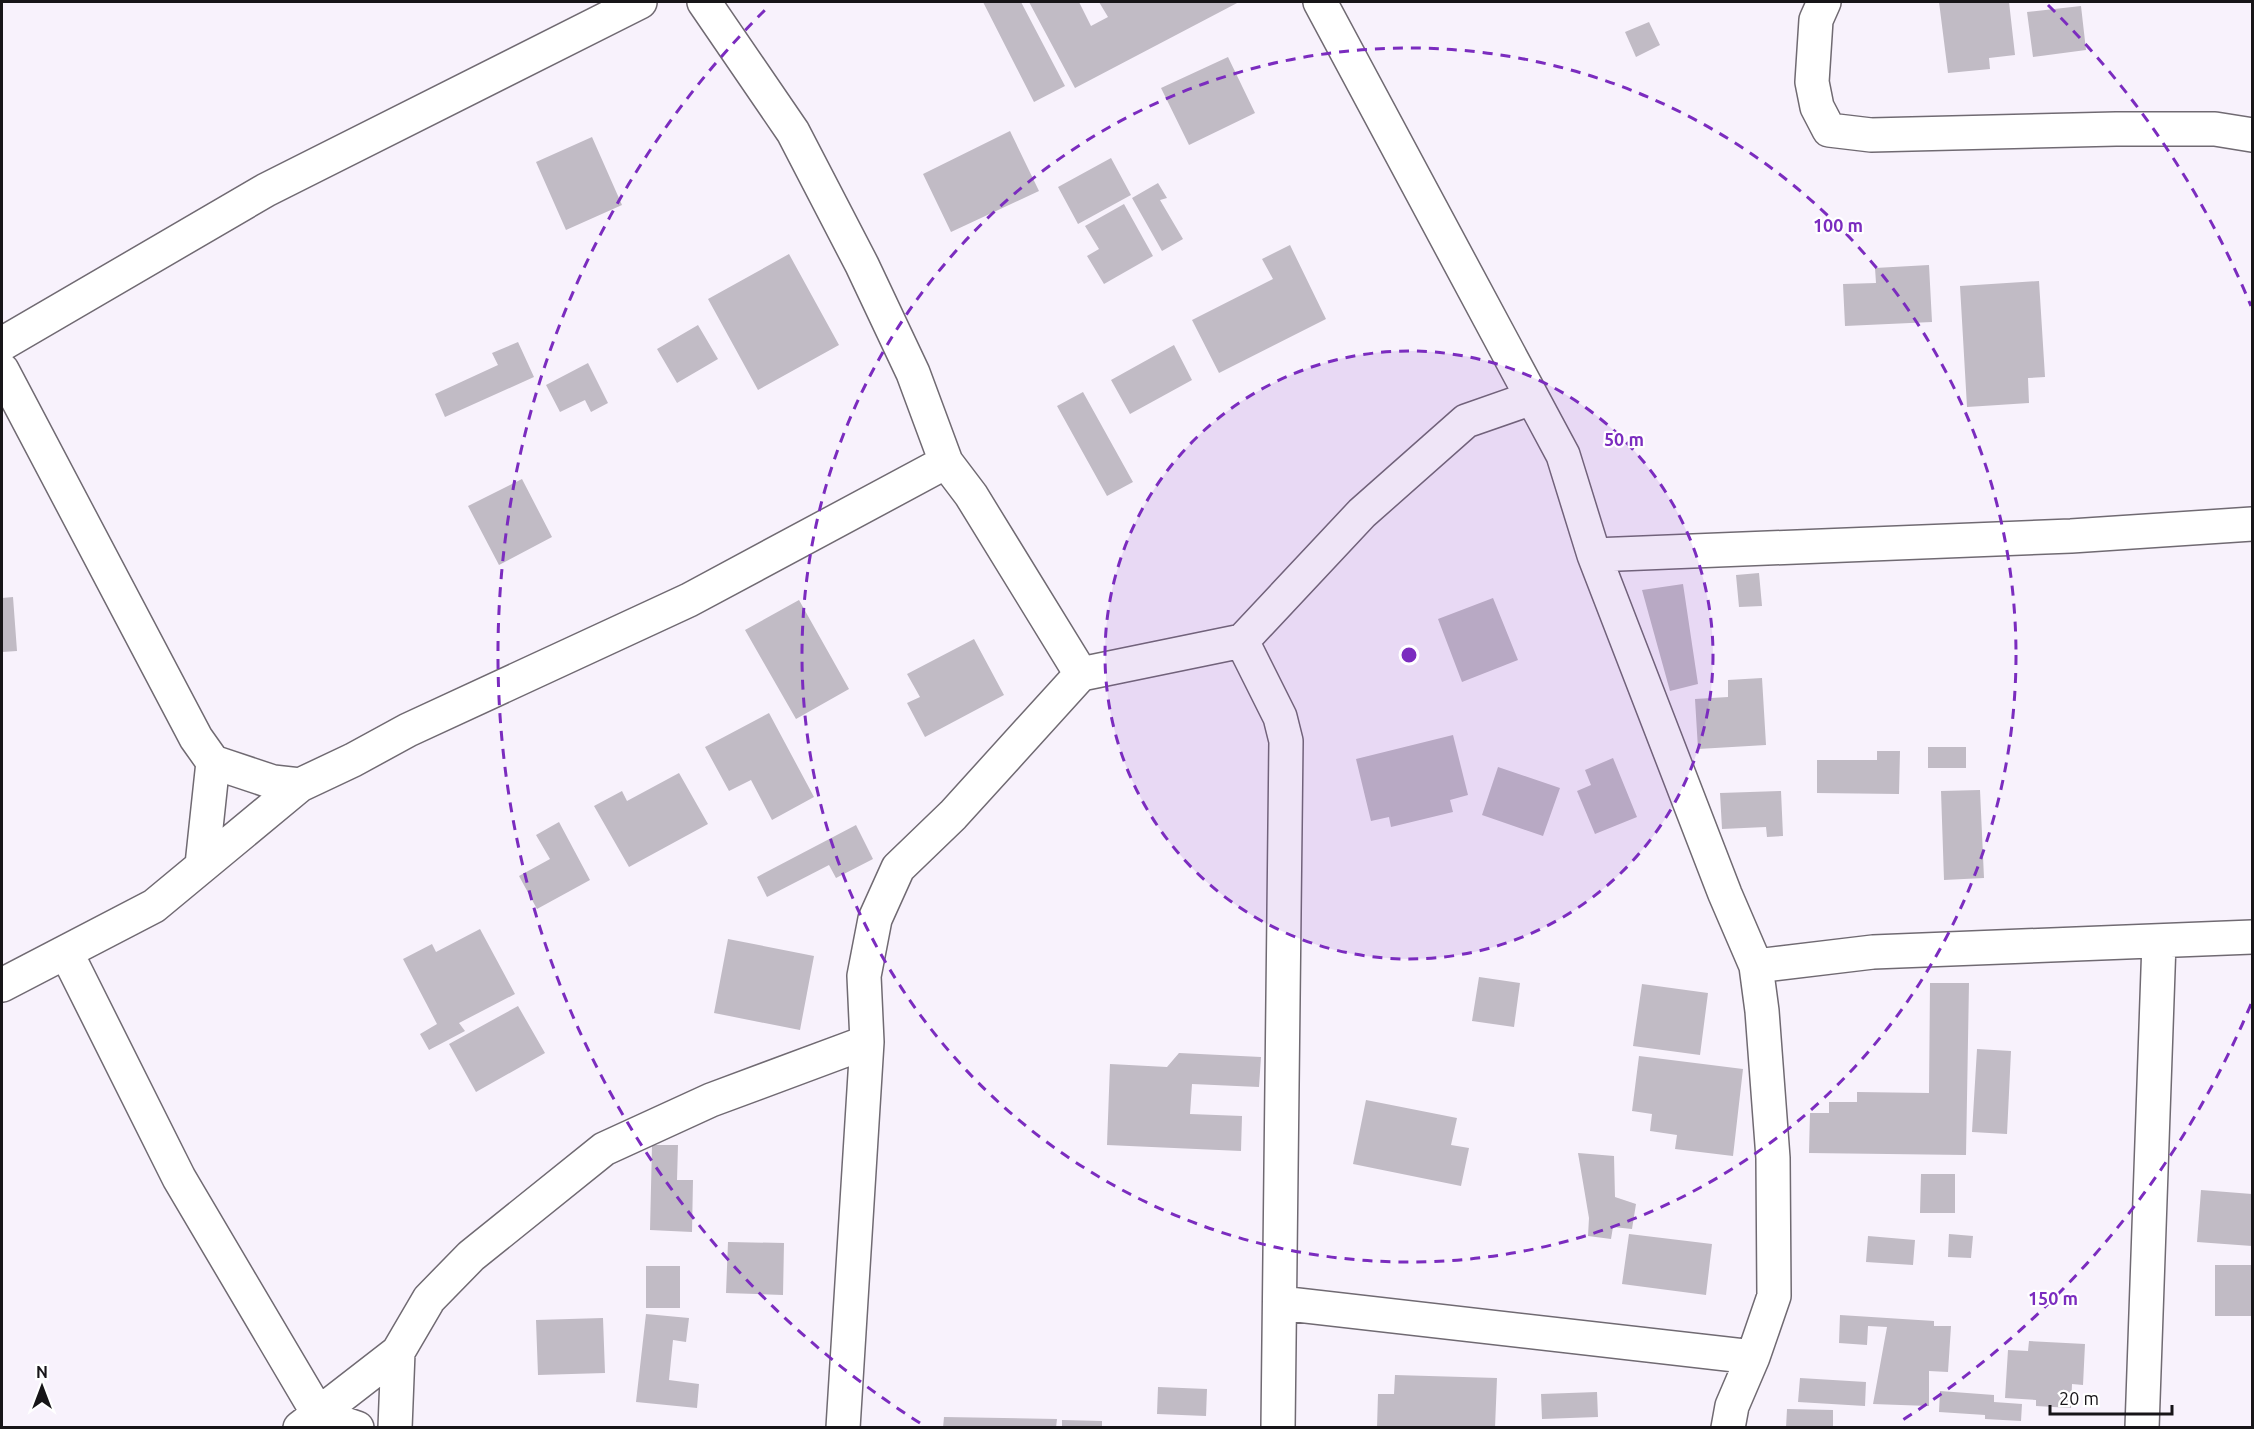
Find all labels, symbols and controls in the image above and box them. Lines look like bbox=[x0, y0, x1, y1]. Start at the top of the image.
text: 100 m bbox=[1813, 215, 1863, 235]
text: 50 m bbox=[1604, 429, 1644, 449]
centre of rings bbox=[1399, 645, 1419, 665]
text: 150 m bbox=[2028, 1288, 2078, 1308]
north arrow bbox=[12, 1357, 72, 1417]
text: N bbox=[36, 1363, 48, 1381]
scale bar bbox=[2050, 1378, 2172, 1416]
text: 20 m bbox=[2059, 1388, 2099, 1408]

